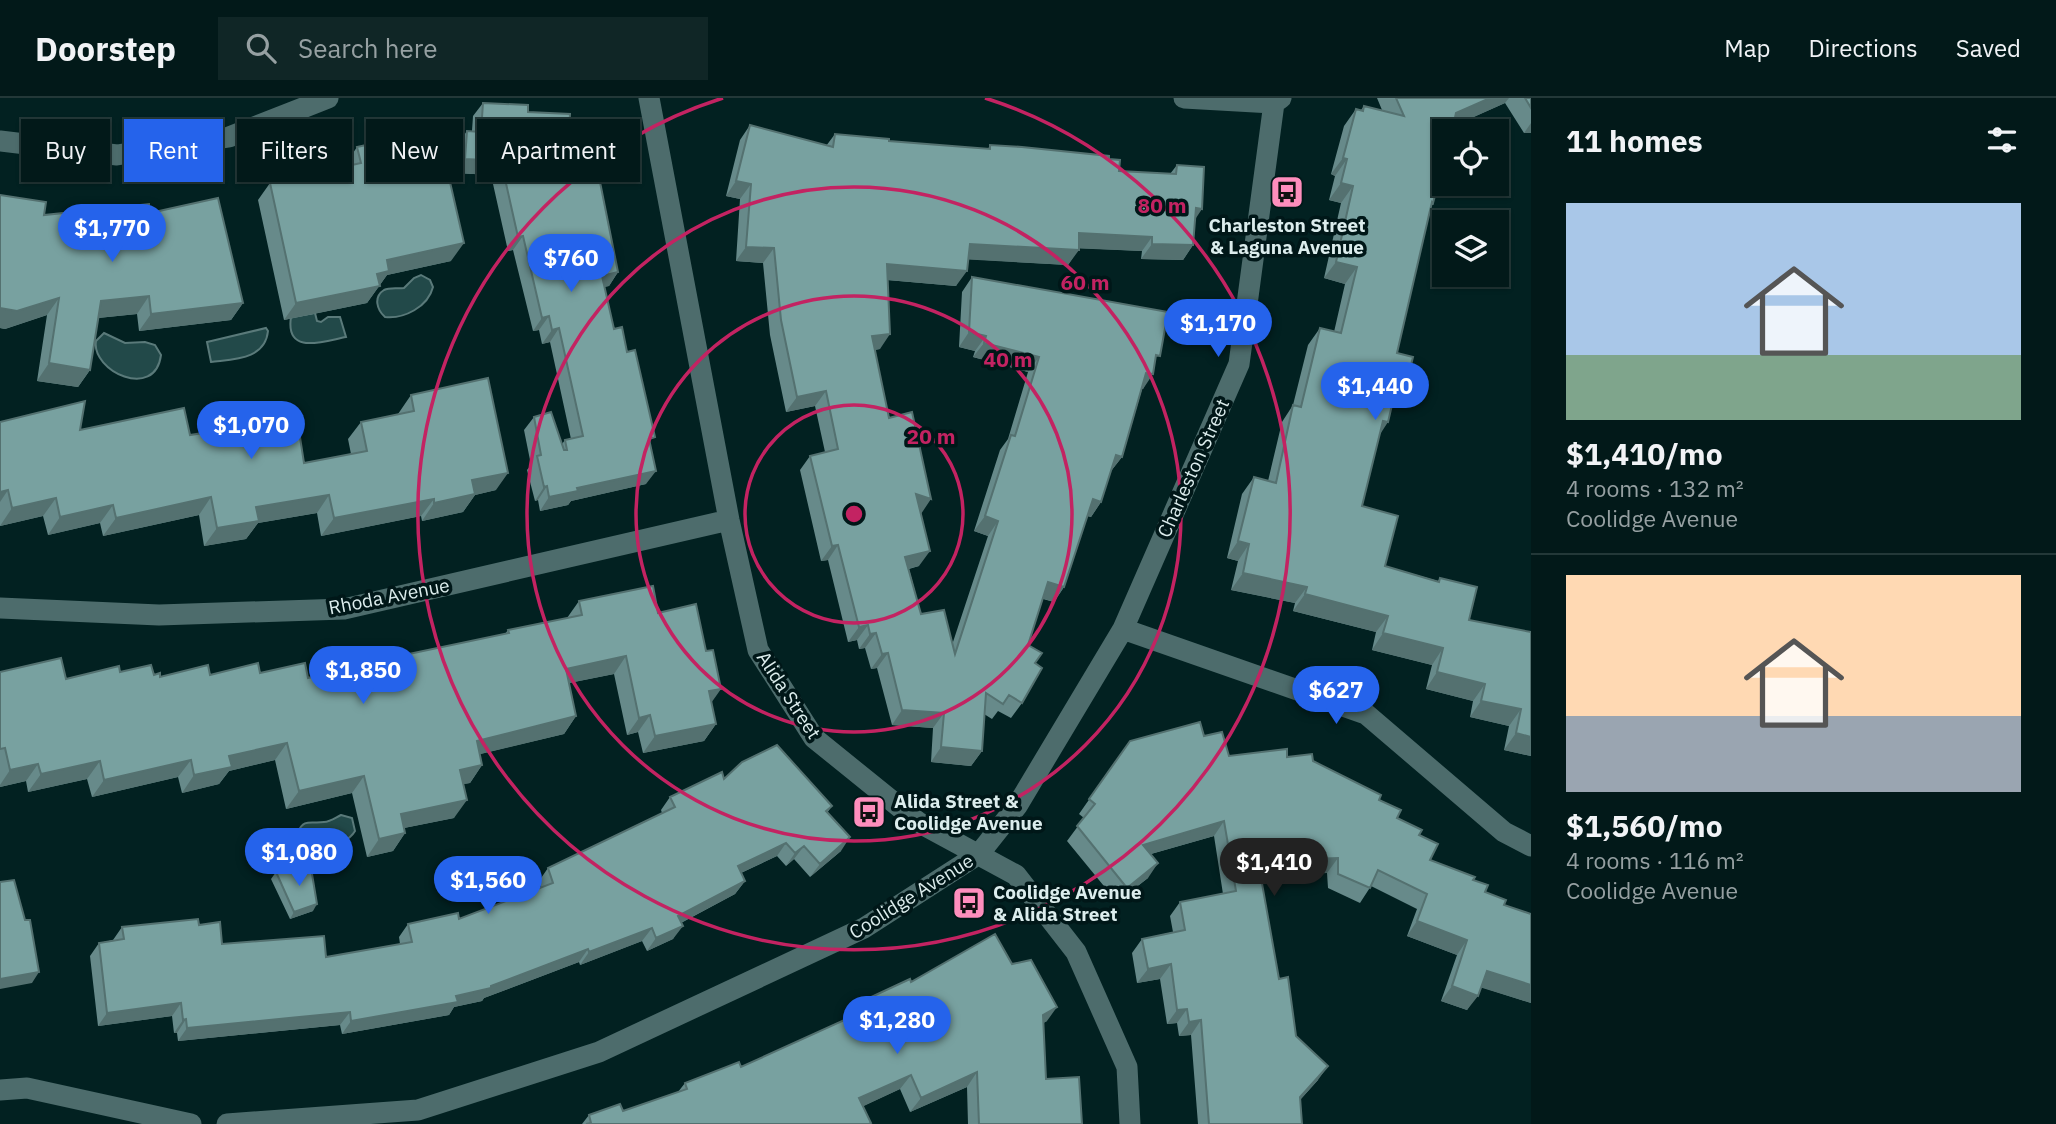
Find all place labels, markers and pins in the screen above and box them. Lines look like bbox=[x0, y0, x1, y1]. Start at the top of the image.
bus stop icon: Charleston Street & Laguna Avenue bbox=[1268, 173, 1306, 211]
pin: $1,770 bbox=[55, 204, 169, 264]
place label: Charleston Street & Laguna Avenue bbox=[1208, 213, 1366, 259]
pin: $760 bbox=[530, 234, 612, 294]
pin: $1,170 bbox=[1161, 300, 1275, 359]
pin: $1,440 bbox=[1318, 362, 1432, 422]
pin: $1,070 bbox=[194, 402, 308, 461]
centre of rings bbox=[842, 502, 866, 526]
pin: $1,850 bbox=[306, 646, 420, 706]
pin: $627 bbox=[1295, 666, 1377, 726]
place label: Alida Street & Coolidge Avenue bbox=[894, 789, 1043, 835]
bus stop icon: Alida Street & Coolidge Avenue bbox=[850, 793, 888, 831]
pin: $1,080 bbox=[242, 828, 356, 888]
pin: $1,410 bbox=[1217, 838, 1331, 898]
pin: $1,560 bbox=[431, 856, 545, 916]
place label: Coolidge Avenue & Alida Street bbox=[993, 880, 1142, 926]
bus stop icon: Coolidge Avenue & Alida Street bbox=[950, 884, 988, 922]
pin: $1,280 bbox=[840, 996, 954, 1056]

